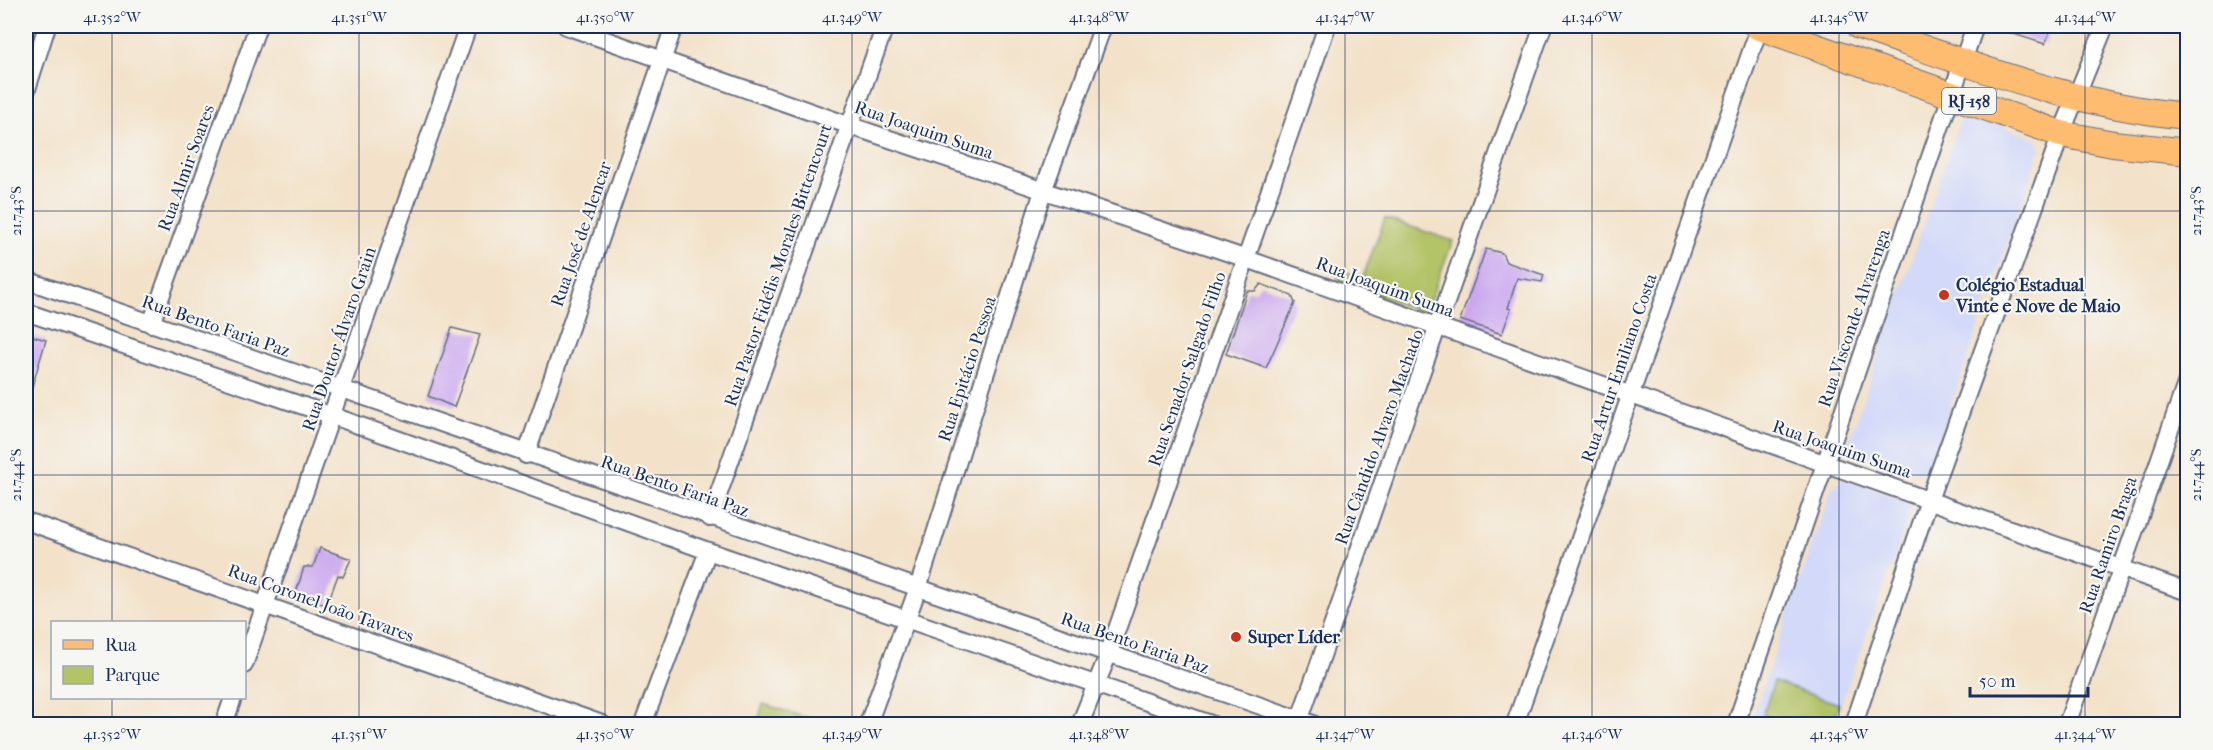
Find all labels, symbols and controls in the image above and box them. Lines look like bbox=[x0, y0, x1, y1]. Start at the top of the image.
text: 41.352°W bbox=[83, 8, 142, 26]
text: 41.351°W bbox=[331, 8, 388, 26]
text: 41.350°W bbox=[576, 8, 635, 26]
text: 41.349°W bbox=[822, 8, 883, 26]
text: 41.348°W bbox=[1069, 8, 1130, 26]
text: 41.347°W bbox=[1315, 8, 1376, 26]
text: 41.346°W bbox=[1562, 8, 1623, 26]
text: 41.345°W bbox=[1810, 8, 1869, 26]
text: 41.344°W bbox=[2054, 8, 2117, 26]
road number: RJ-158 bbox=[1942, 88, 1996, 114]
street label: Rua Joaquim Suma bbox=[852, 97, 997, 164]
street label: Rua Almir Soares bbox=[154, 102, 219, 234]
street label: Rua Pastor Fidélis Morales Bittencourt bbox=[720, 120, 837, 409]
street label: Rua José de Alencar bbox=[547, 158, 616, 310]
text: 21.743°S bbox=[7, 186, 25, 236]
text: 21.743°S bbox=[2187, 186, 2205, 236]
street label: Rua Visconde Alvarenga bbox=[1814, 226, 1895, 410]
street label: Rua Doutor Álvaro Grain bbox=[297, 243, 381, 434]
street label: Rua Joaquim Suma bbox=[1313, 253, 1457, 322]
street label: Rua Senador Salgado Filho bbox=[1144, 269, 1231, 469]
street label: Rua Artur Emiliano Costa bbox=[1577, 270, 1662, 465]
place label: Colégio Estadual Vinte e Nove de Maio bbox=[1955, 275, 2120, 317]
marker: Colégio Estadual Vinte e Nove de Maio bbox=[1937, 288, 1951, 302]
street label: Rua Bento Faria Paz bbox=[139, 291, 293, 362]
street label: Rua Epitácio Pessoa bbox=[934, 293, 1001, 445]
street label: Rua Cândido Alvaro Machado bbox=[1331, 327, 1428, 548]
street label: Rua Joaquim Suma bbox=[1770, 416, 1915, 483]
text: 21.744°S bbox=[7, 448, 25, 501]
text: 21.744°S bbox=[2187, 448, 2205, 501]
street label: Rua Bento Faria Paz bbox=[598, 451, 752, 522]
street label: Rua Ramiro Braga bbox=[2075, 473, 2142, 616]
street label: Rua Coronel João Tavares bbox=[225, 560, 417, 647]
street label: Rua Bento Faria Paz bbox=[1058, 608, 1212, 679]
legend bbox=[51, 621, 246, 699]
place label: Super Líder bbox=[1248, 627, 1340, 648]
marker: Super Líder bbox=[1229, 630, 1243, 644]
text: Rua bbox=[105, 635, 137, 656]
scale bar bbox=[1970, 660, 2088, 698]
text: Parque bbox=[105, 665, 160, 686]
text: 50 m bbox=[1979, 671, 2016, 692]
text: 41.352°W bbox=[83, 725, 142, 743]
text: 41.351°W bbox=[331, 725, 388, 743]
text: 41.350°W bbox=[576, 725, 635, 743]
text: 41.349°W bbox=[822, 725, 883, 743]
text: 41.348°W bbox=[1069, 725, 1130, 743]
text: 41.347°W bbox=[1315, 725, 1376, 743]
text: 41.346°W bbox=[1562, 725, 1623, 743]
text: 41.345°W bbox=[1810, 725, 1869, 743]
text: 41.344°W bbox=[2054, 725, 2117, 743]

